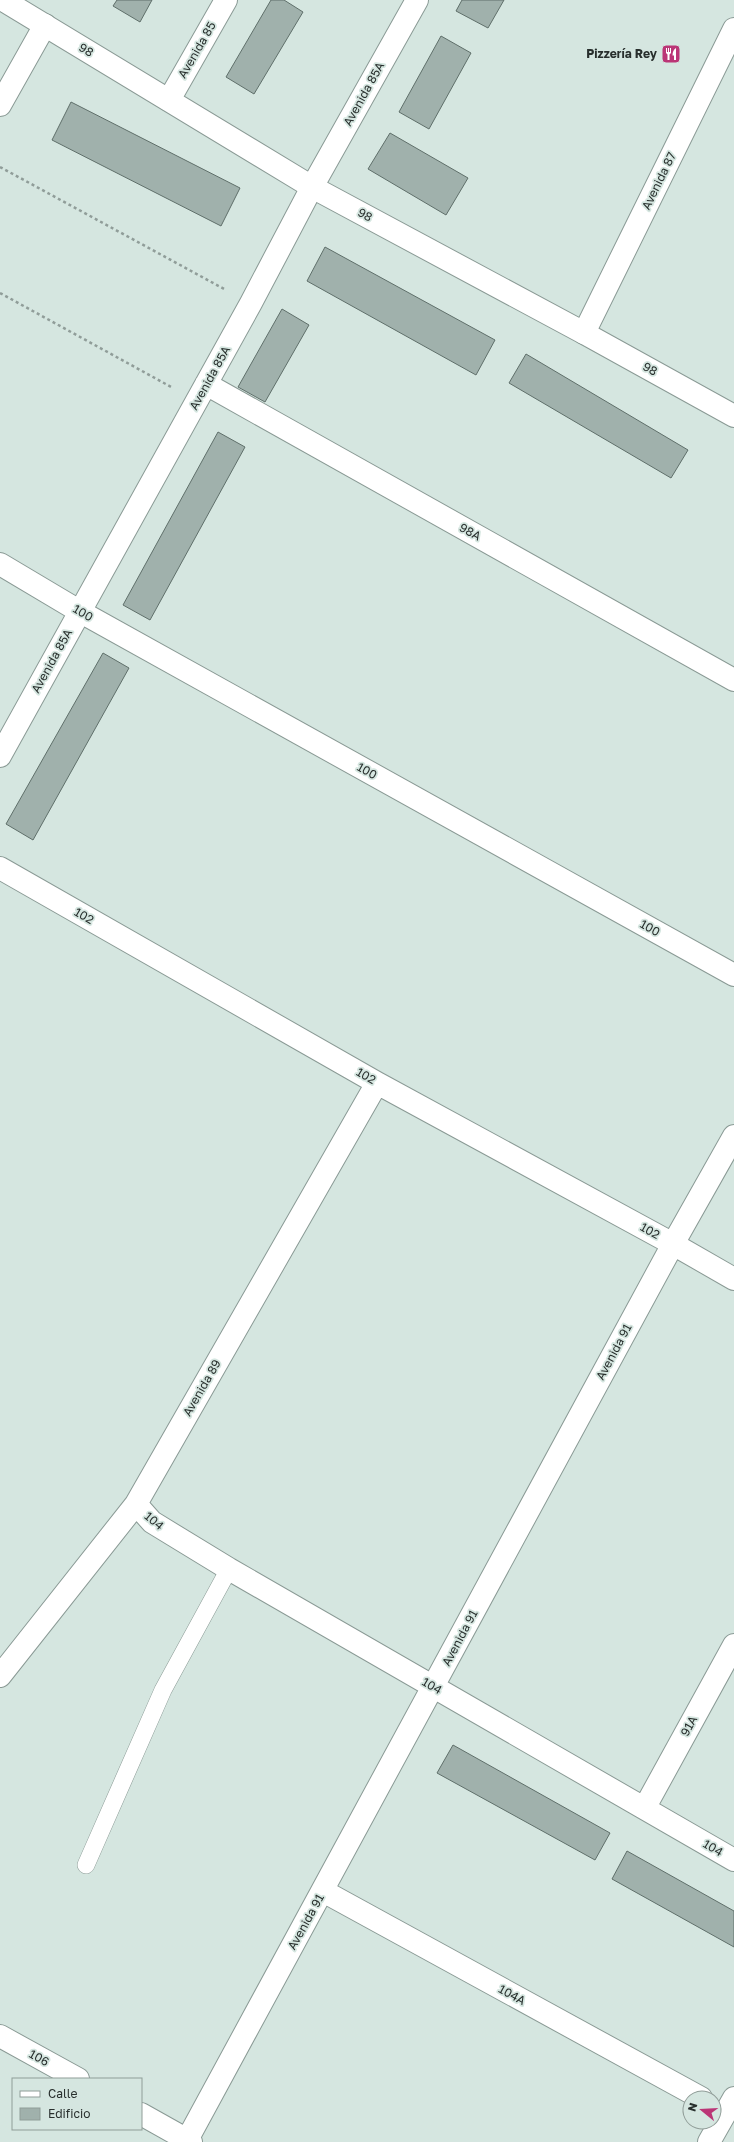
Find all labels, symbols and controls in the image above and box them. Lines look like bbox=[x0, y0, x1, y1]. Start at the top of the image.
street label: Avenida 85 bbox=[174, 19, 219, 81]
street label: 98 bbox=[76, 39, 96, 60]
restaurant icon: Pizzería Rey bbox=[660, 43, 682, 65]
place label: Pizzería Rey bbox=[586, 46, 658, 61]
street label: Avenida 85A bbox=[340, 59, 387, 128]
street label: Avenida 87 bbox=[638, 150, 679, 212]
street label: 98 bbox=[355, 205, 375, 225]
street label: Avenida 85A bbox=[186, 343, 233, 412]
street label: 98 bbox=[640, 358, 660, 379]
street label: 98A bbox=[457, 520, 484, 544]
street label: 100 bbox=[71, 601, 96, 624]
street label: Avenida 85A bbox=[28, 626, 75, 695]
street label: 100 bbox=[355, 759, 380, 782]
street label: 102 bbox=[72, 904, 97, 927]
street label: 100 bbox=[638, 916, 663, 939]
street label: 102 bbox=[354, 1064, 379, 1087]
street label: 102 bbox=[638, 1219, 663, 1242]
street label: Avenida 91 bbox=[592, 1321, 635, 1382]
street label: Avenida 89 bbox=[179, 1357, 224, 1419]
street label: 104 bbox=[142, 1508, 167, 1533]
street label: Avenida 91 bbox=[438, 1607, 481, 1668]
street label: 104 bbox=[420, 1674, 445, 1697]
street label: 91A bbox=[677, 1713, 700, 1739]
street label: 104 bbox=[701, 1836, 726, 1859]
street label: Avenida 91 bbox=[284, 1891, 327, 1952]
street label: 104A bbox=[496, 1981, 528, 2008]
street label: 106 bbox=[27, 2046, 52, 2069]
legend bbox=[12, 2078, 142, 2130]
text: Calle bbox=[48, 2086, 78, 2101]
north arrow bbox=[682, 2090, 722, 2130]
text: N bbox=[685, 2101, 699, 2113]
text: Edificio bbox=[48, 2106, 90, 2121]

